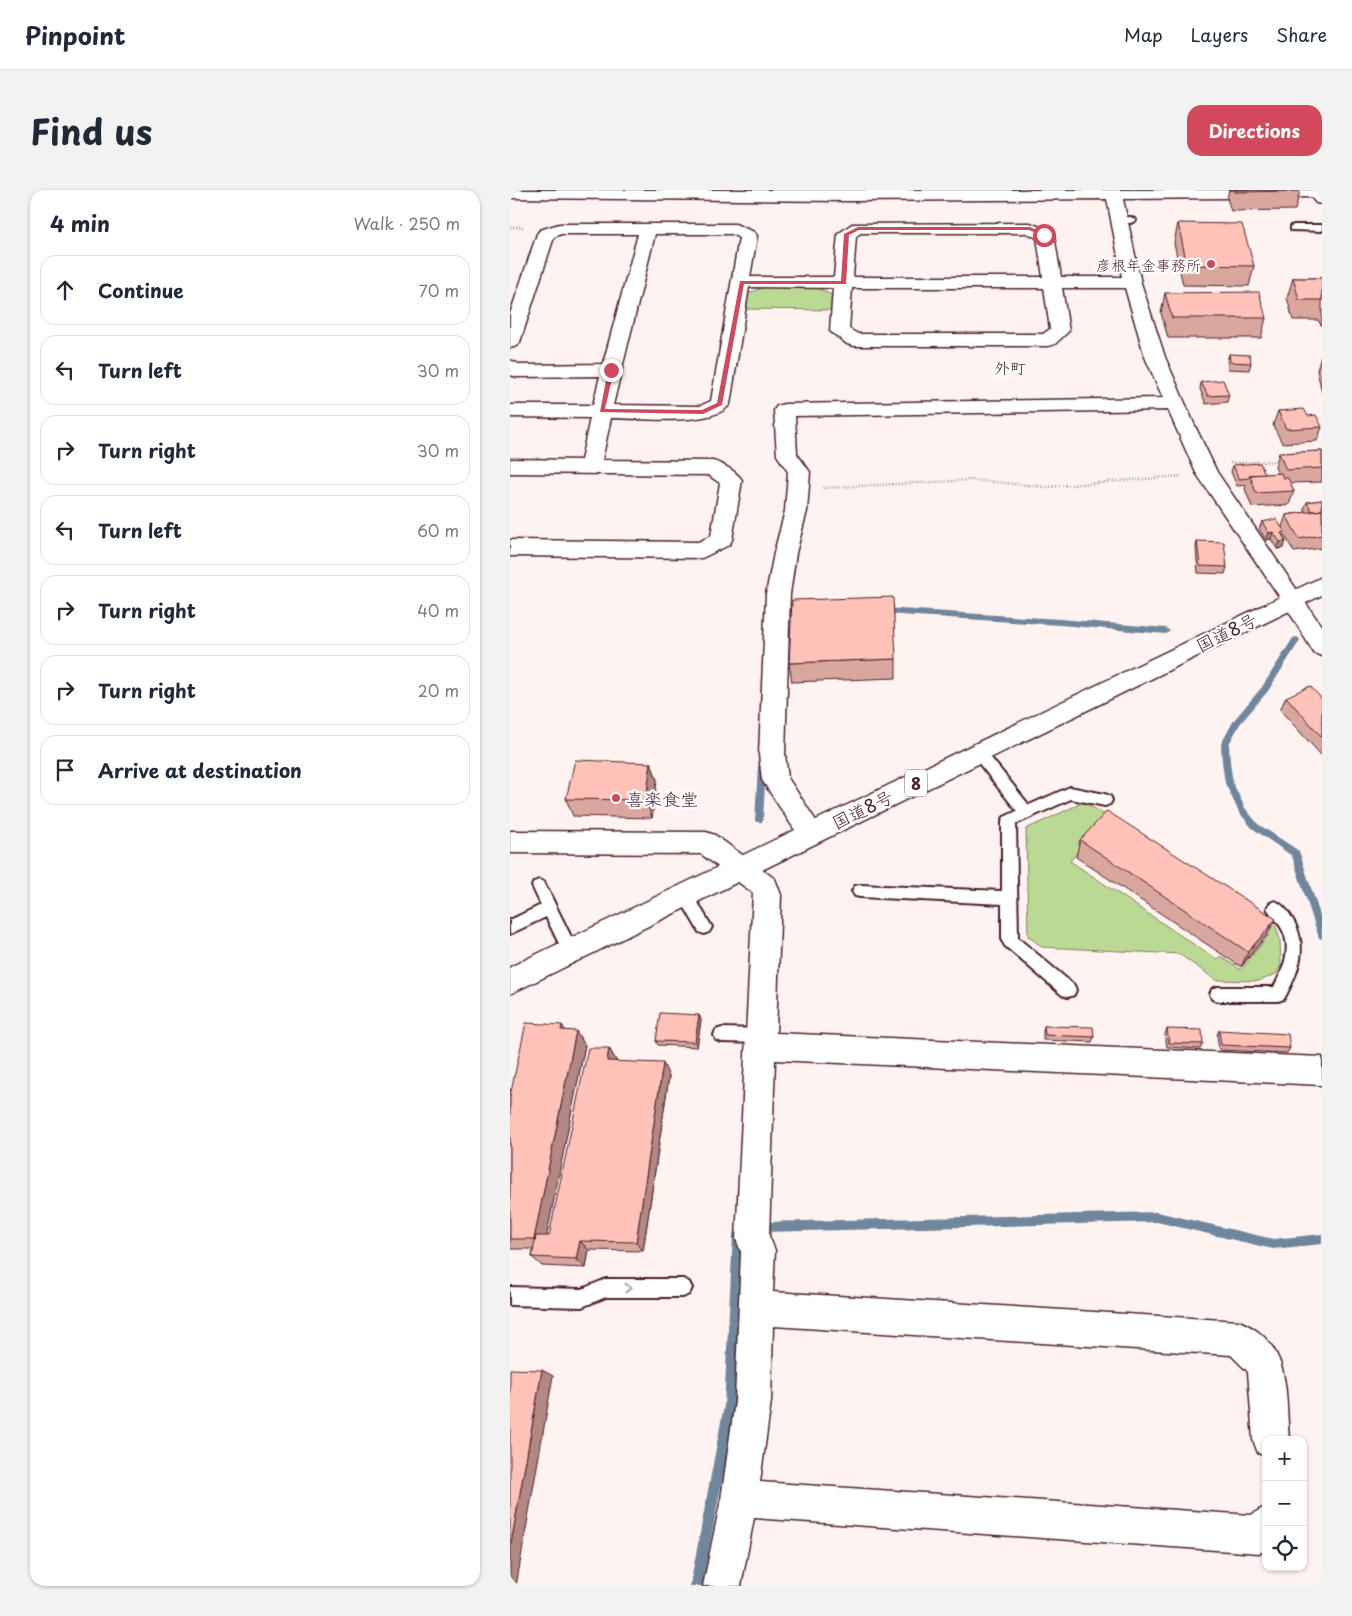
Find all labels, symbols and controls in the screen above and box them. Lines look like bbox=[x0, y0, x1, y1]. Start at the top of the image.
text: Pinpoint bbox=[25, 17, 126, 53]
text: Map bbox=[1124, 21, 1163, 48]
text: Layers bbox=[1191, 21, 1248, 48]
text: Share bbox=[1276, 21, 1327, 48]
text: Find us bbox=[30, 104, 152, 157]
button: Directions bbox=[1187, 105, 1322, 156]
text: 4 min bbox=[50, 207, 110, 239]
text: Walk · 250 m bbox=[354, 211, 460, 235]
route start bbox=[1033, 224, 1056, 247]
place label: 彦根年金事務所 bbox=[1096, 253, 1201, 276]
marker: 彦根年金事務所 bbox=[1205, 258, 1217, 270]
icon: ahead bbox=[51, 276, 79, 304]
text: Continue bbox=[98, 276, 184, 304]
text: 70 m bbox=[419, 278, 459, 302]
district label: 外町 bbox=[994, 355, 1026, 379]
icon: left bbox=[51, 356, 79, 384]
text: Turn left bbox=[98, 356, 182, 384]
text: 30 m bbox=[417, 358, 459, 382]
route end bbox=[600, 359, 623, 382]
icon: right bbox=[51, 436, 79, 464]
text: Turn right bbox=[98, 436, 196, 464]
text: 30 m bbox=[417, 438, 459, 462]
icon: left bbox=[51, 516, 79, 544]
text: Turn left bbox=[98, 516, 182, 544]
text: 60 m bbox=[417, 518, 459, 542]
icon: right bbox=[51, 596, 79, 624]
text: Turn right bbox=[98, 596, 196, 624]
text: 40 m bbox=[417, 598, 459, 622]
street label: 国道8号 bbox=[1191, 606, 1261, 658]
icon: right bbox=[51, 676, 79, 704]
text: Turn right bbox=[98, 676, 196, 704]
text: 20 m bbox=[418, 678, 459, 702]
icon: arrive bbox=[51, 756, 79, 784]
text: Arrive at destination bbox=[98, 756, 302, 784]
road number: 8 bbox=[905, 770, 927, 796]
street label: 国道8号 bbox=[827, 783, 897, 835]
place label: 喜楽食堂 bbox=[626, 785, 698, 812]
marker: 喜楽食堂 bbox=[610, 792, 622, 804]
one-way arrow bbox=[624, 1283, 632, 1293]
map controls bbox=[1262, 1436, 1307, 1571]
button: + bbox=[1262, 1436, 1307, 1481]
button: − bbox=[1262, 1481, 1307, 1526]
button: locate bbox=[1262, 1526, 1307, 1571]

